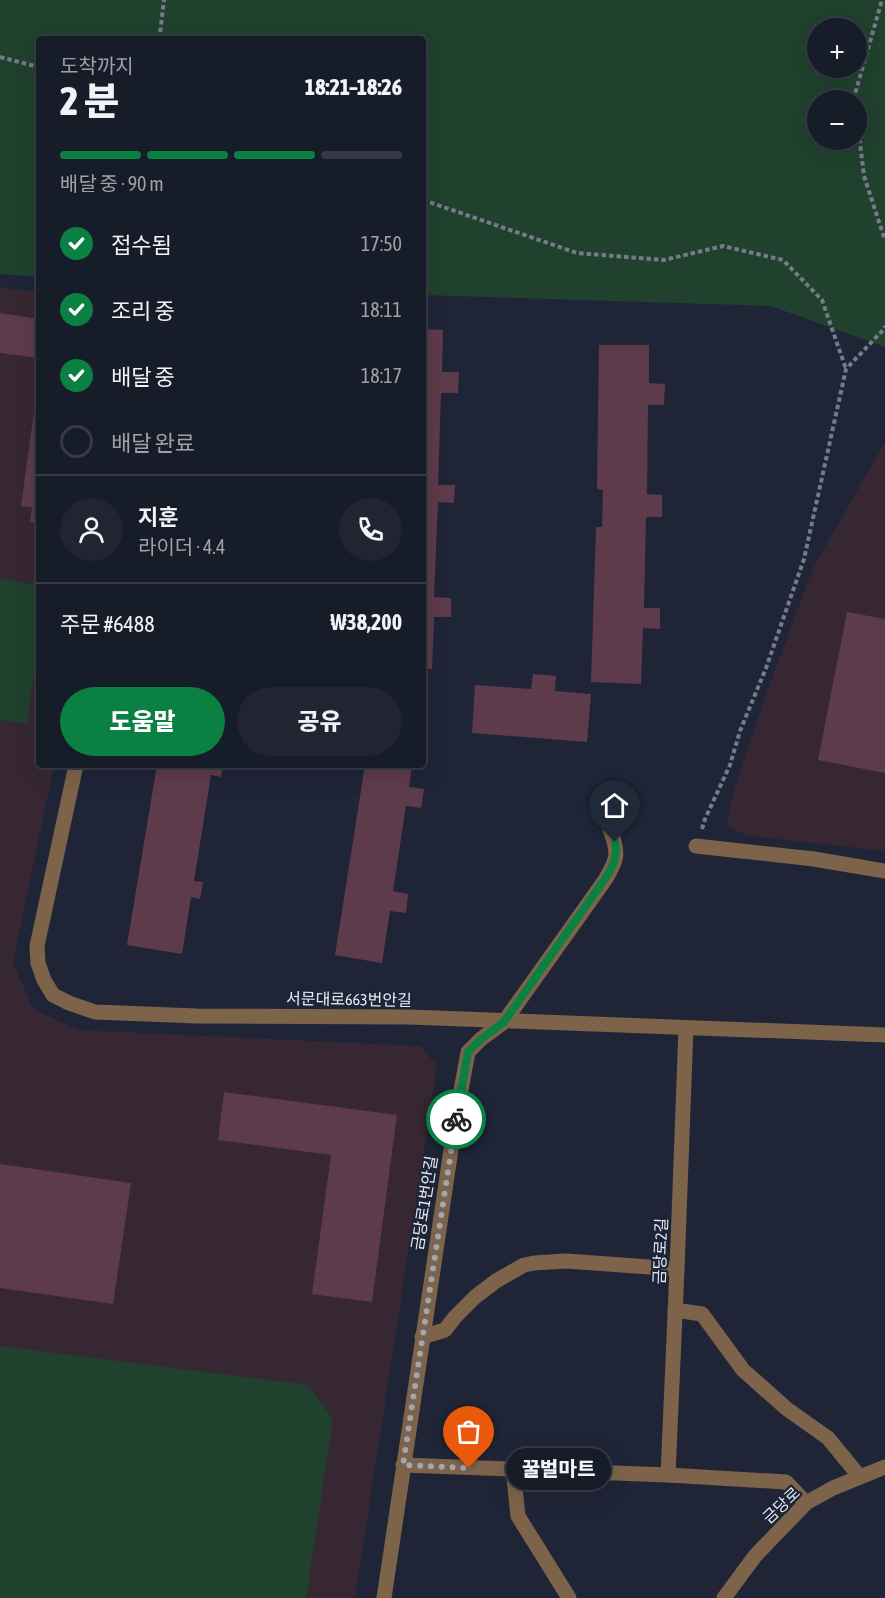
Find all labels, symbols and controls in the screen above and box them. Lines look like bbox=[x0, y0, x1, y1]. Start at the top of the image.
map controls bbox=[807, 18, 867, 150]
button: + bbox=[807, 18, 867, 78]
text: 도착까지 bbox=[60, 54, 134, 77]
text: 18:21–18:26 bbox=[305, 74, 402, 100]
text: 2 분 bbox=[60, 79, 120, 123]
button: − bbox=[807, 90, 867, 150]
text: 배달 중 · 90 m bbox=[60, 172, 164, 195]
icon: check bbox=[60, 227, 93, 260]
text: 접수됨 bbox=[111, 232, 172, 258]
text: 17:50 bbox=[361, 232, 402, 255]
icon: check bbox=[60, 293, 93, 326]
text: 조리 중 bbox=[111, 298, 175, 324]
text: 18:11 bbox=[361, 298, 402, 321]
icon: check bbox=[60, 359, 93, 392]
text: 배달 중 bbox=[111, 364, 175, 390]
text: 18:17 bbox=[361, 364, 402, 387]
text: 배달 완료 bbox=[111, 430, 195, 456]
button: person bbox=[60, 498, 123, 561]
button: phone bbox=[339, 498, 402, 561]
text: 지훈 bbox=[138, 504, 178, 530]
text: 라이더 · 4.4 bbox=[138, 535, 225, 558]
text: ₩38,200 bbox=[330, 609, 402, 635]
text: 주문 #6488 bbox=[60, 611, 155, 637]
button: 도움말 bbox=[60, 687, 225, 756]
button: 공유 bbox=[237, 687, 402, 756]
pin bbox=[589, 780, 640, 842]
icon: home bbox=[598, 789, 631, 822]
street label: 서문대로663번안길 bbox=[286, 989, 412, 1009]
courier bbox=[426, 1089, 486, 1149]
icon: bike bbox=[440, 1103, 473, 1136]
street label: 금당로1번안길 bbox=[408, 1154, 440, 1252]
street label: 금당로2길 bbox=[650, 1218, 670, 1284]
pin bbox=[443, 1406, 494, 1468]
icon: bag bbox=[452, 1415, 485, 1448]
callout: 꿀벌마트 bbox=[505, 1447, 610, 1489]
text: 꿀벌마트 bbox=[522, 1457, 595, 1480]
street label: 금당로 bbox=[759, 1483, 803, 1527]

